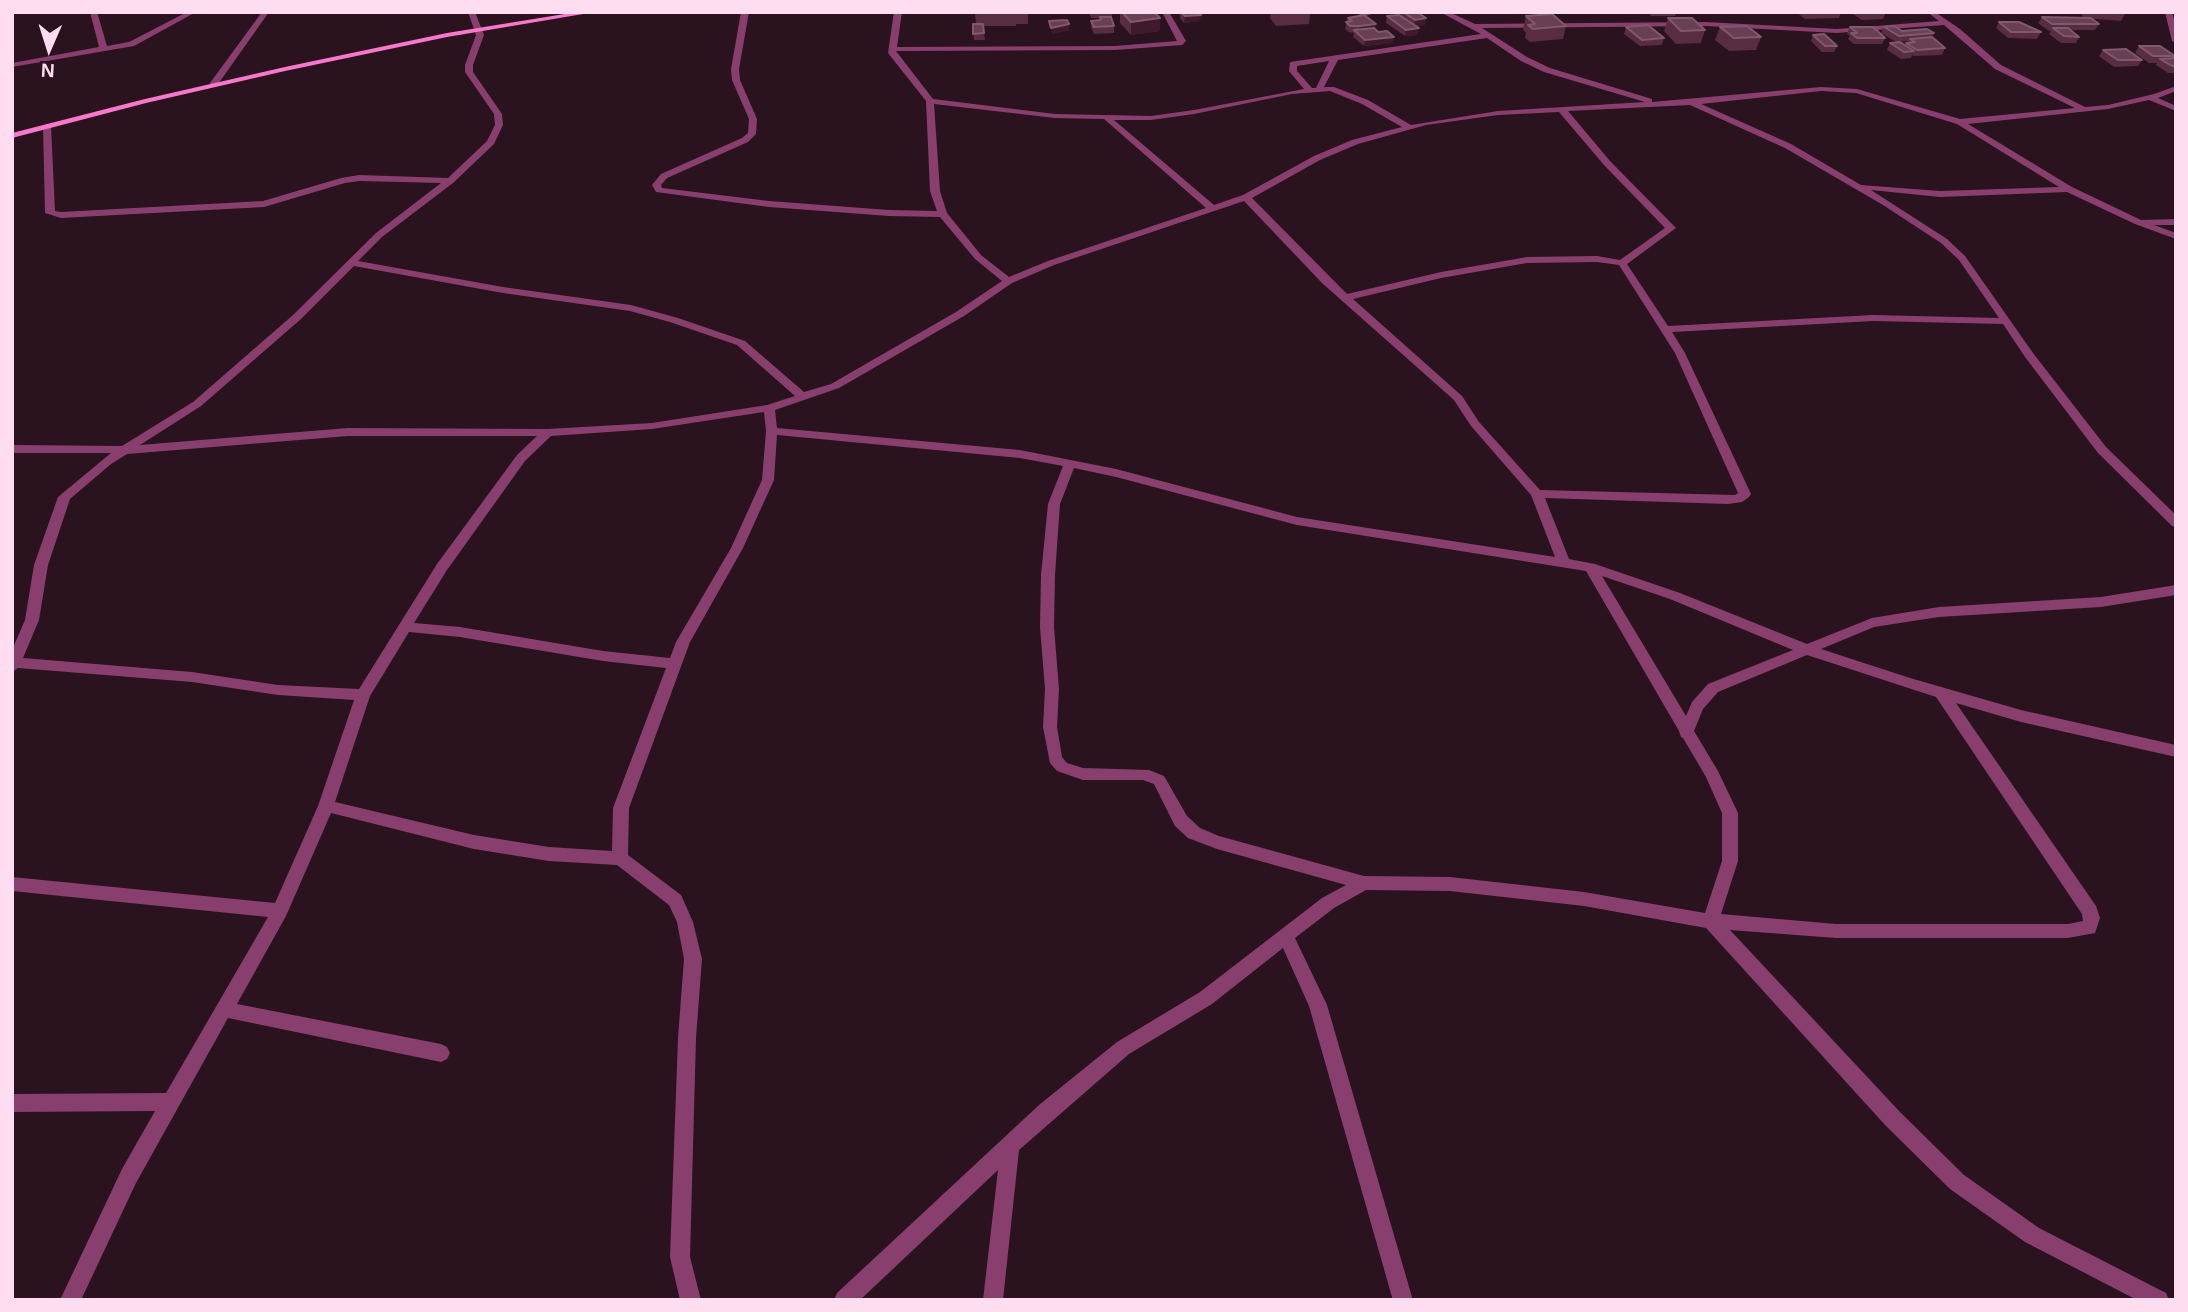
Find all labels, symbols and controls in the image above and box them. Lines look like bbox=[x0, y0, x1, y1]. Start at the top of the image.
north arrow bbox=[14, 14, 84, 84]
text: N bbox=[40, 60, 55, 81]

